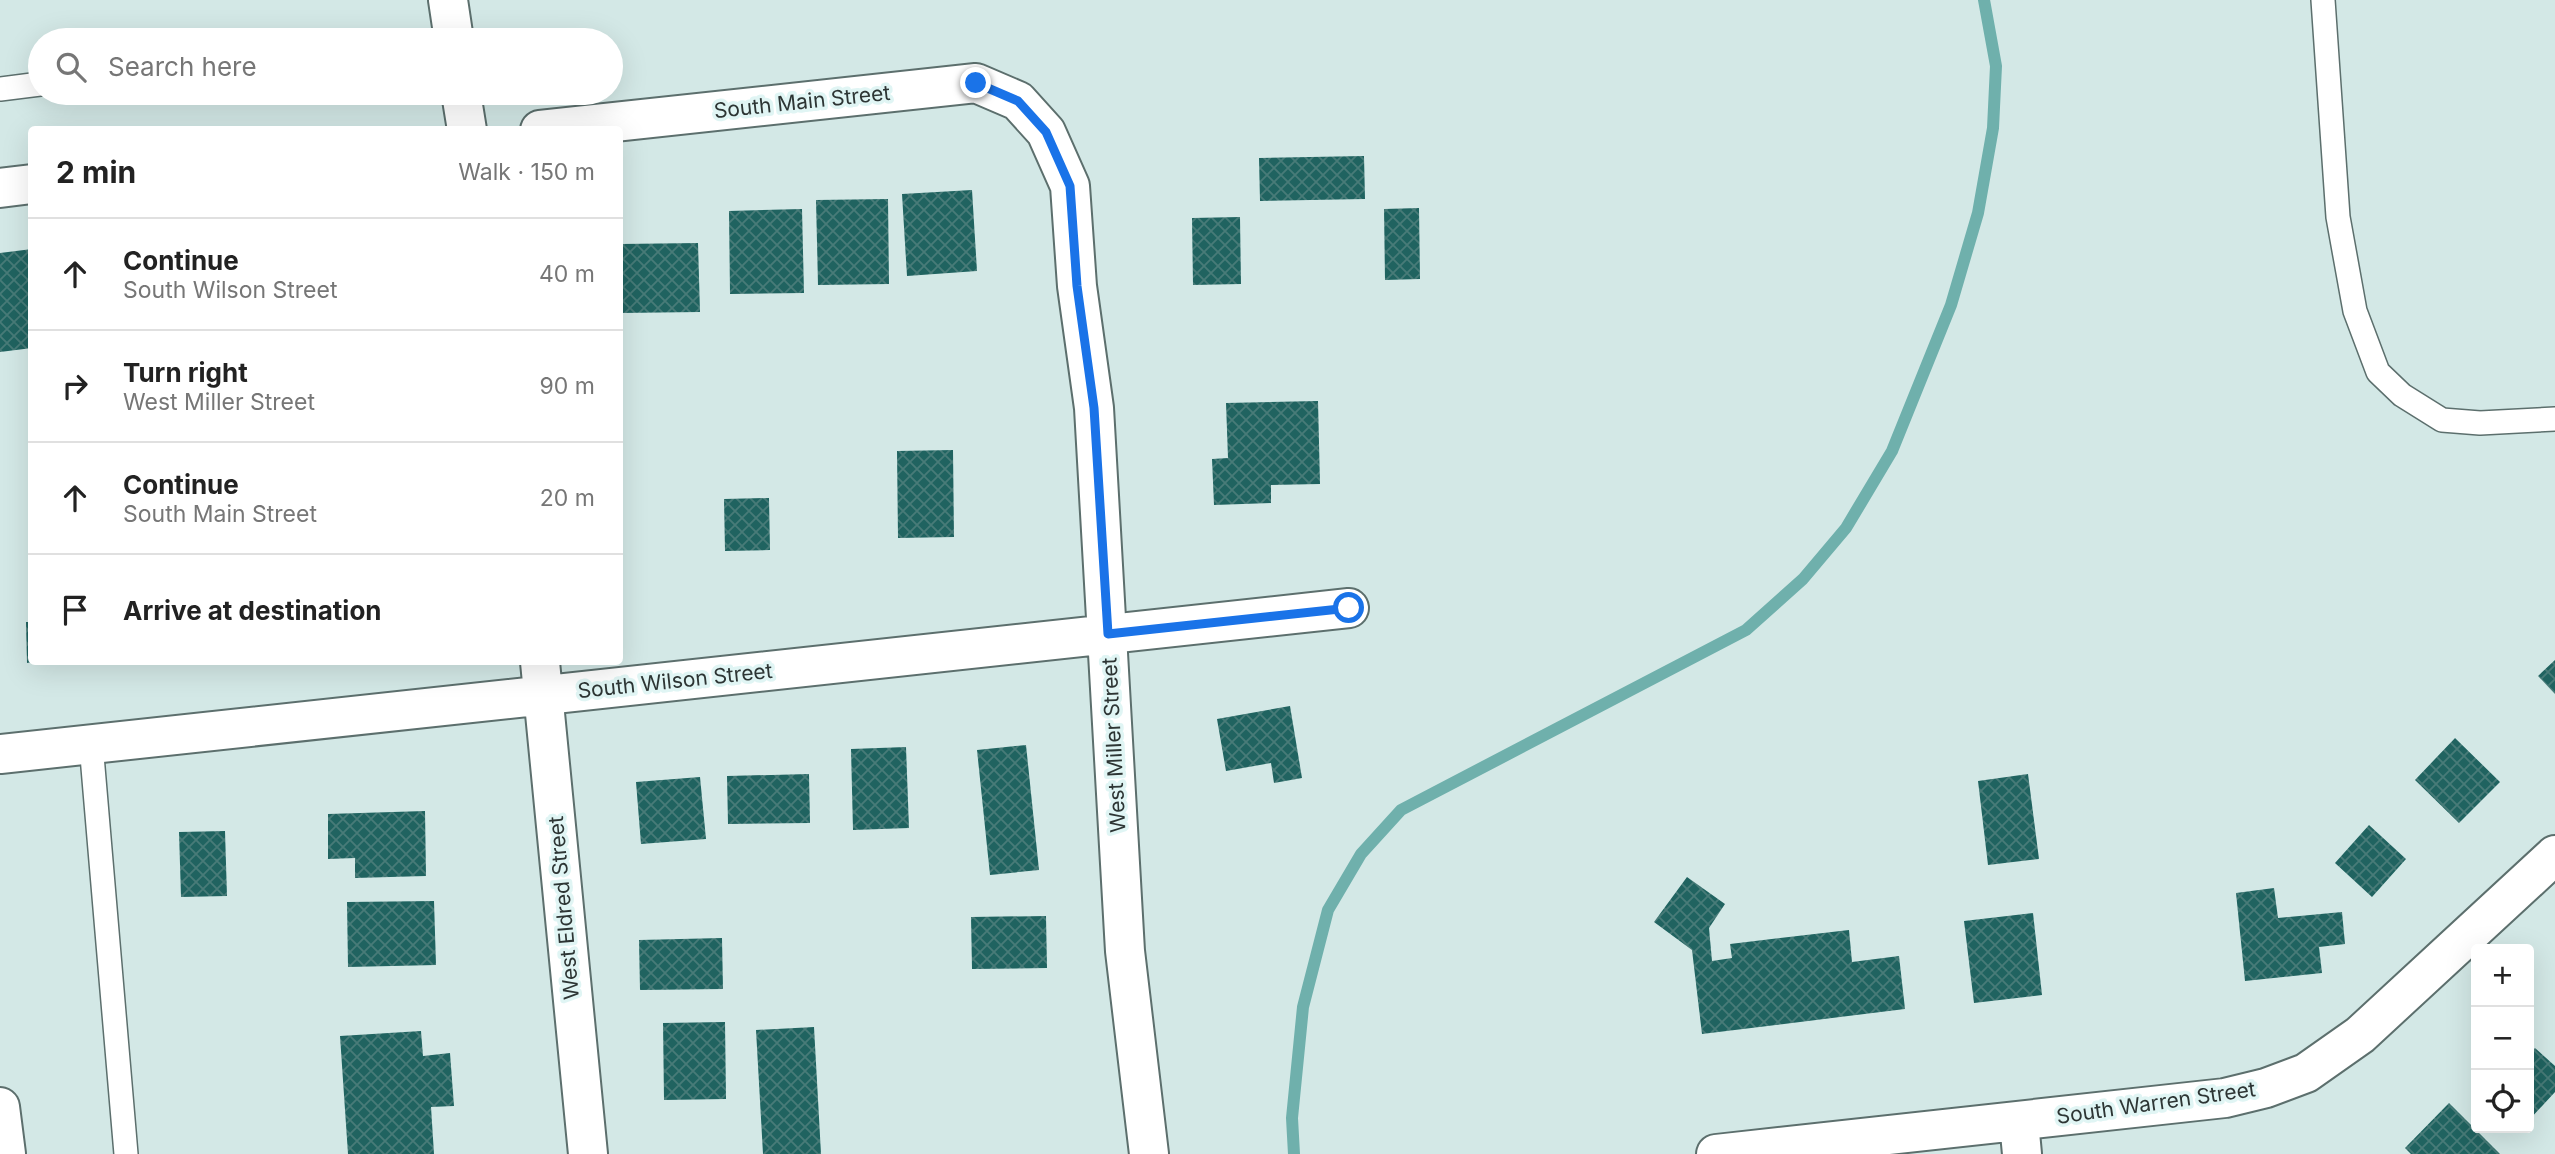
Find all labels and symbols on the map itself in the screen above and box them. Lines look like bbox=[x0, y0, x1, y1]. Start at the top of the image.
route end bbox=[960, 67, 991, 98]
street label: South Main Street bbox=[713, 80, 891, 123]
route start bbox=[1333, 592, 1364, 623]
street label: West Miller Street bbox=[1096, 657, 1131, 833]
street label: South Wilson Street bbox=[576, 658, 774, 703]
street label: West Eldred Street bbox=[543, 815, 584, 1001]
street label: South Warren Street bbox=[2055, 1076, 2257, 1129]

